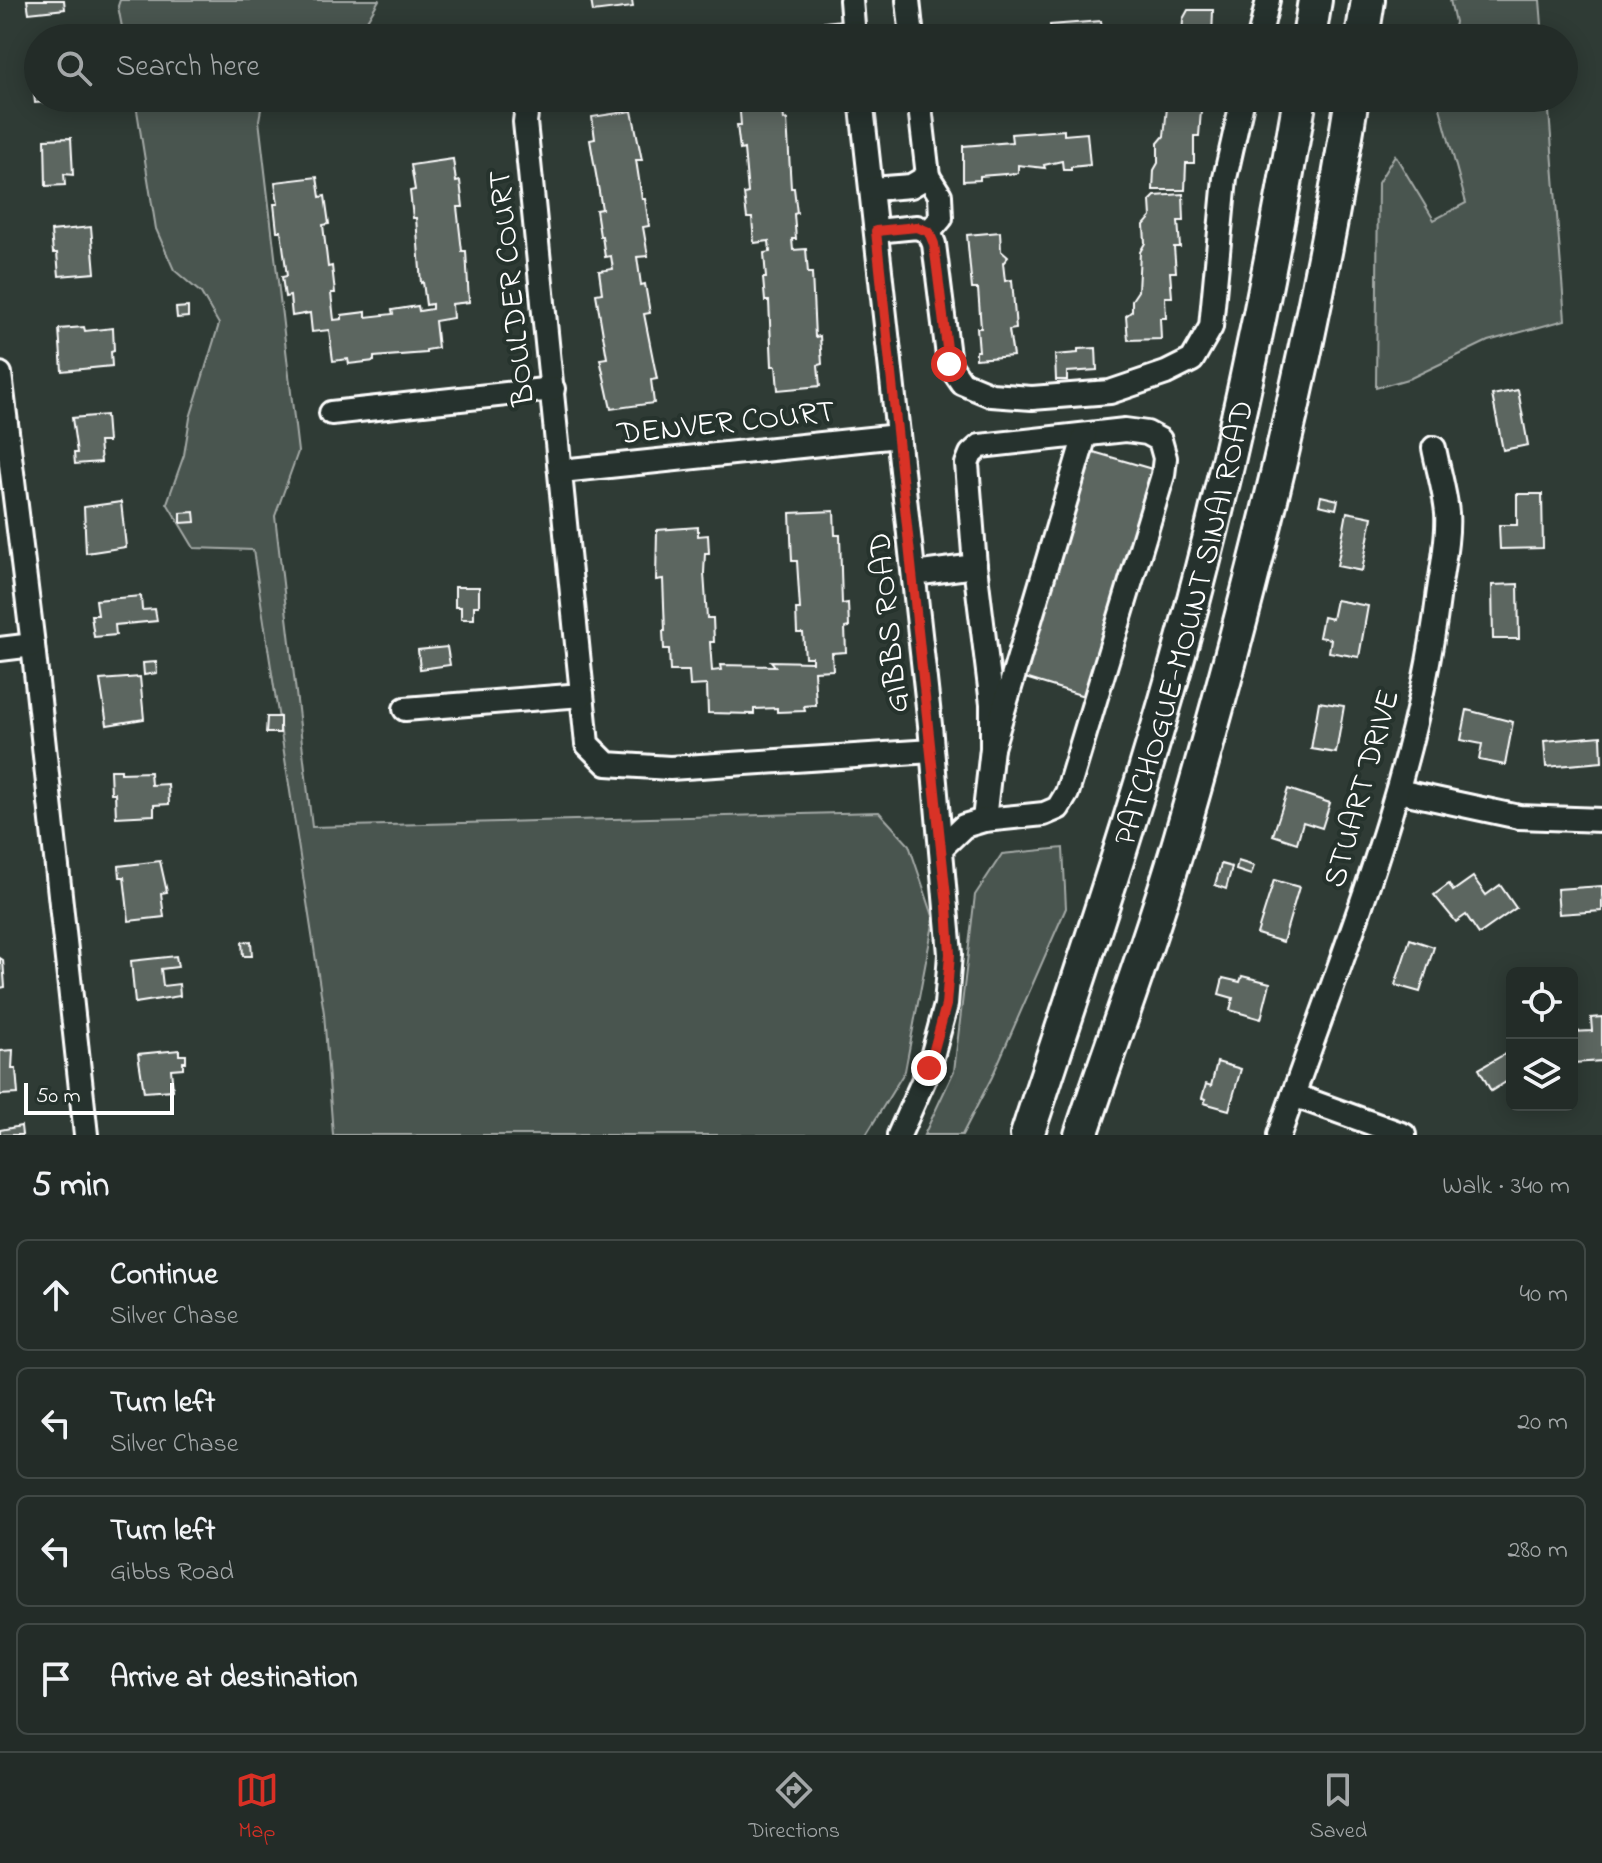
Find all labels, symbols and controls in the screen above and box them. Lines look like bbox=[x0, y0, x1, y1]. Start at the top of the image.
search box bbox=[24, 24, 1578, 112]
icon: search bbox=[52, 46, 96, 90]
text: Search here bbox=[116, 46, 260, 90]
street label: BOULDER COURT bbox=[478, 167, 549, 409]
route start bbox=[931, 346, 967, 382]
street label: DENVER COURT bbox=[614, 390, 837, 459]
street label: PATCHOGUE-MOUNT SINAI ROAD bbox=[1103, 396, 1268, 852]
street label: GIBBS ROAD bbox=[858, 530, 923, 715]
street label: STUART DRIVE bbox=[1313, 684, 1414, 894]
map controls bbox=[1506, 967, 1578, 1111]
button: locate bbox=[1506, 967, 1578, 1039]
button: layers bbox=[1506, 1039, 1578, 1111]
route end bbox=[911, 1050, 947, 1086]
scale bar bbox=[24, 1079, 174, 1115]
text: 50 m bbox=[36, 1081, 81, 1113]
text: 5 min bbox=[32, 1162, 109, 1212]
text: Walk · 340 m bbox=[1442, 1168, 1570, 1206]
text: Continue bbox=[110, 1254, 218, 1298]
icon: ahead bbox=[34, 1273, 78, 1317]
text: 40 m bbox=[1519, 1276, 1568, 1314]
text: Silver Chase bbox=[110, 1298, 238, 1336]
text: Turn left bbox=[110, 1382, 215, 1426]
icon: left bbox=[34, 1401, 78, 1445]
text: 20 m bbox=[1517, 1404, 1568, 1442]
text: Silver Chase bbox=[110, 1426, 238, 1464]
text: Turn left bbox=[110, 1510, 215, 1554]
icon: left bbox=[34, 1529, 78, 1573]
text: 280 m bbox=[1507, 1532, 1568, 1570]
text: Gibbs Road bbox=[110, 1554, 234, 1592]
icon: arrive bbox=[34, 1657, 78, 1701]
text: Arrive at destination bbox=[110, 1657, 358, 1701]
tab: Map bbox=[235, 1768, 279, 1848]
tab: Directions bbox=[749, 1768, 840, 1848]
tab: Saved bbox=[1310, 1768, 1367, 1848]

